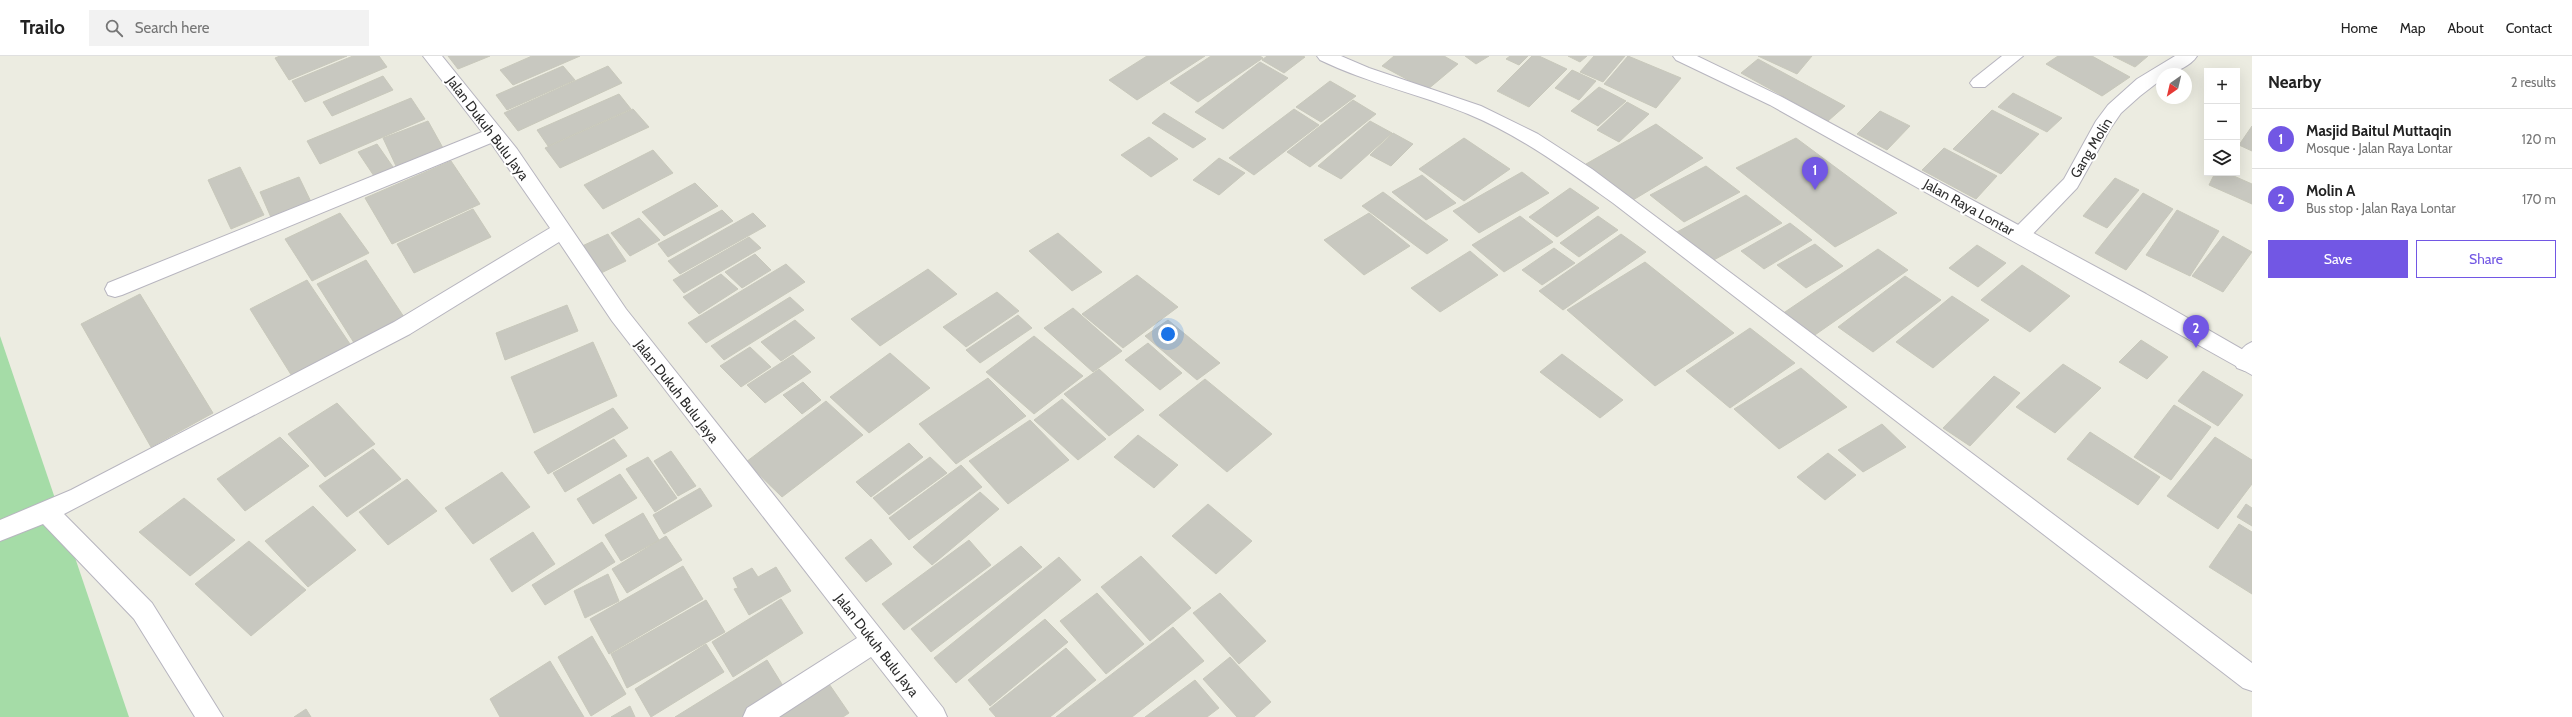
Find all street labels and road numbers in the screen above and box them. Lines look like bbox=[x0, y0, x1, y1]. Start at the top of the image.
street label: Jalan Dukuh Bulu Jaya bbox=[442, 72, 533, 184]
street label: Gang Molin bbox=[2066, 114, 2116, 181]
street label: Jalan Raya Lontar bbox=[1920, 174, 2018, 240]
street label: Jalan Dukuh Bulu Jaya bbox=[631, 335, 723, 446]
street label: Jalan Dukuh Bulu Jaya bbox=[831, 589, 923, 700]

